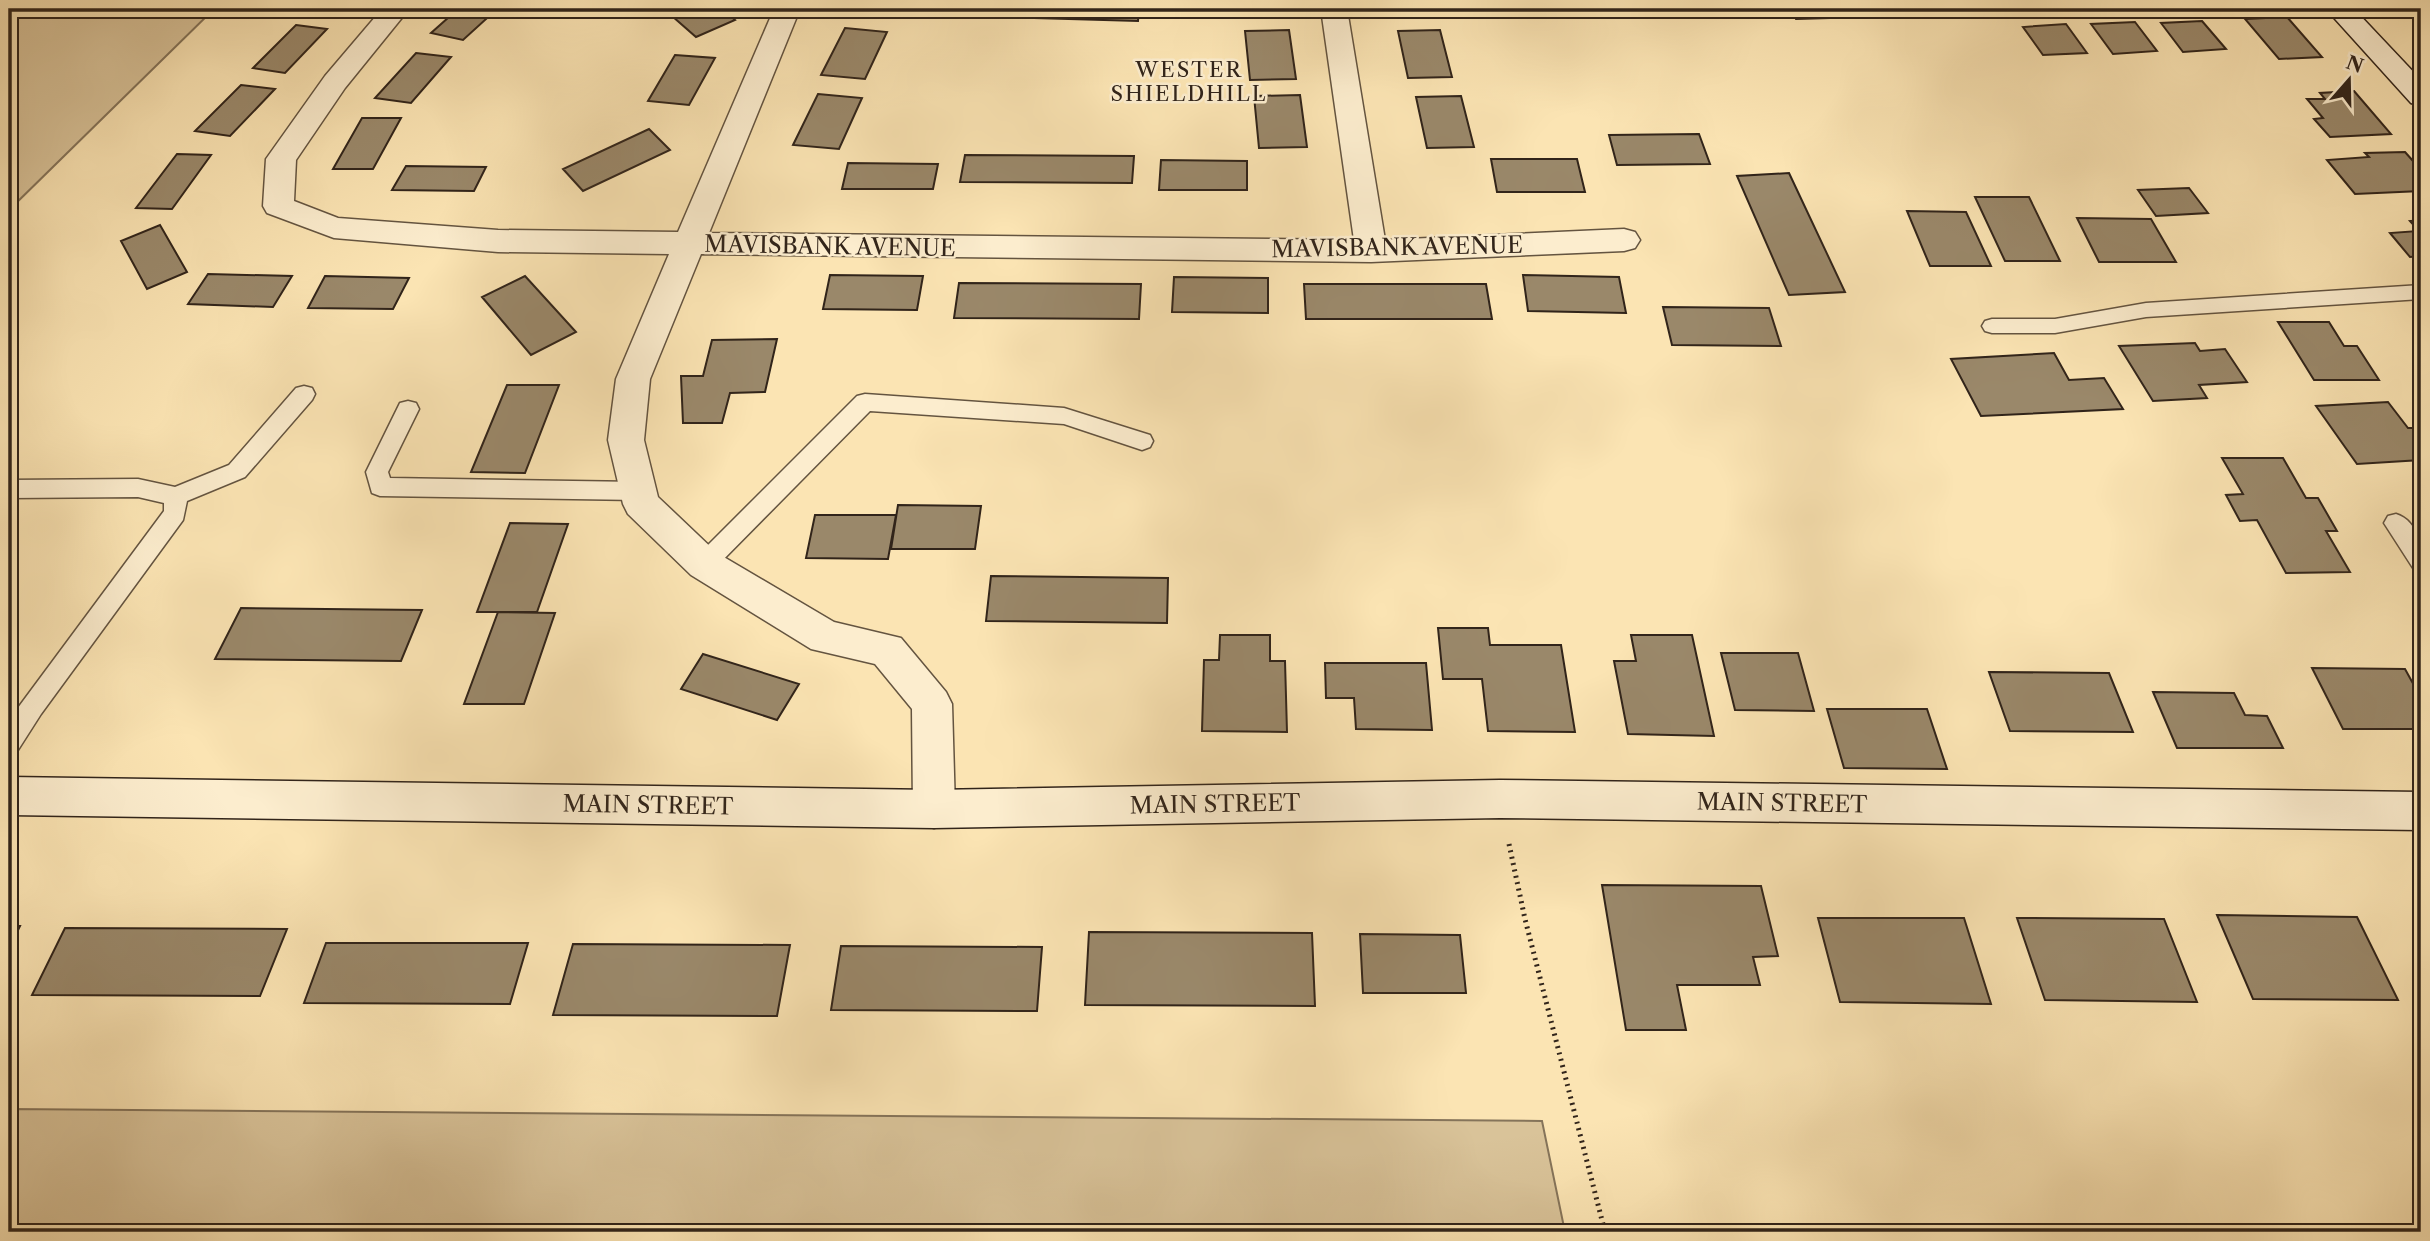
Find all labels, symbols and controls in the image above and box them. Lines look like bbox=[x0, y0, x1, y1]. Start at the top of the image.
north arrow bbox=[2314, 46, 2384, 116]
text: N bbox=[2343, 51, 2366, 78]
district label: WESTER SHIELDHILL bbox=[1111, 57, 1267, 106]
street label: MAVISBANK AVENUE bbox=[704, 230, 956, 262]
street label: MAVISBANK AVENUE bbox=[1271, 231, 1523, 263]
street label: MAIN STREET bbox=[1129, 788, 1301, 819]
street label: MAIN STREET bbox=[1696, 788, 1868, 819]
street label: MAIN STREET bbox=[562, 790, 734, 821]

